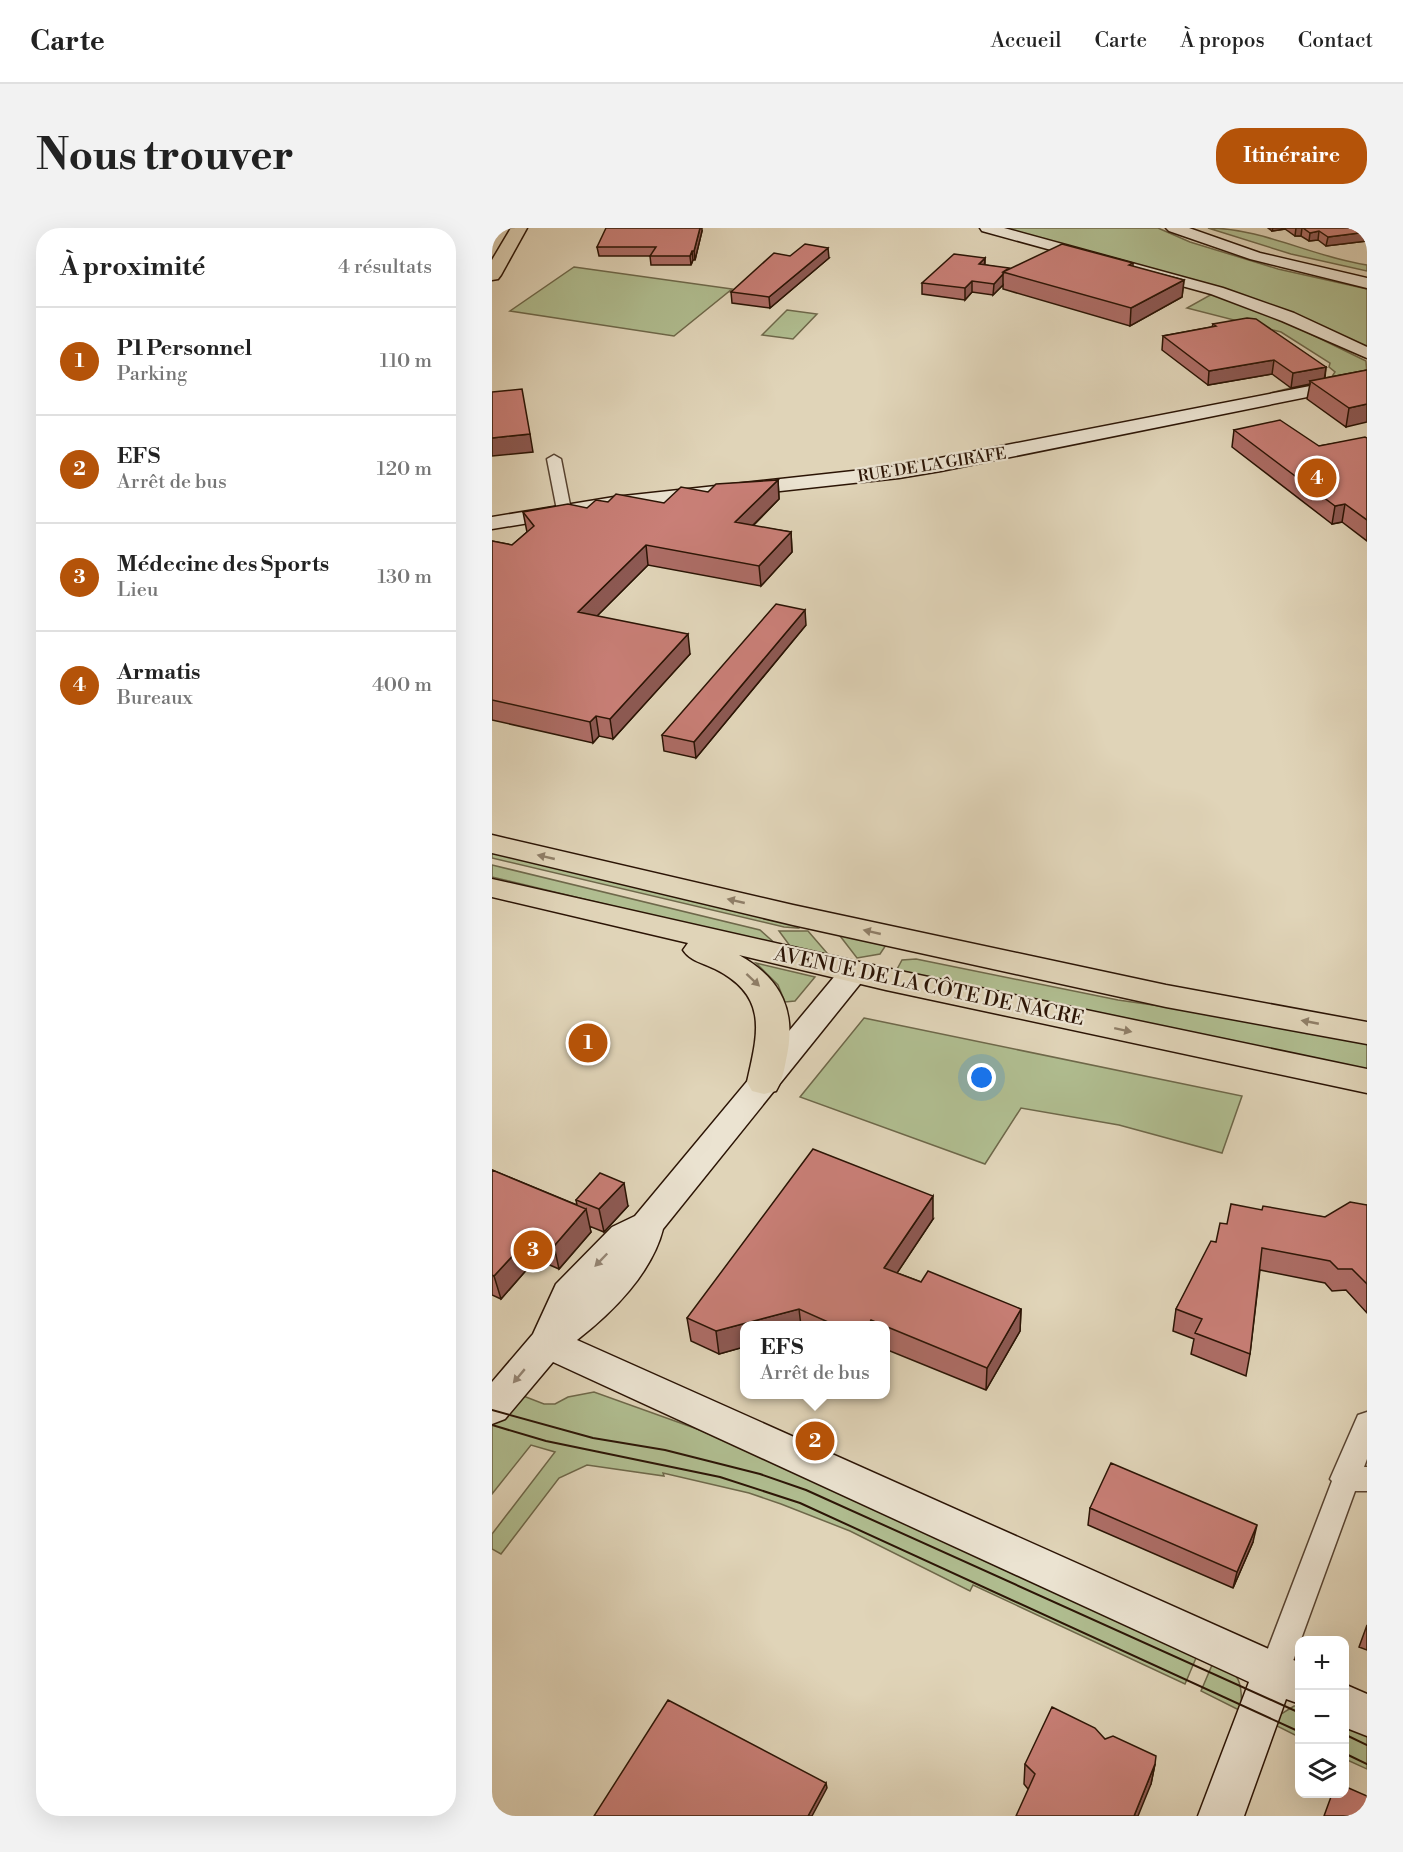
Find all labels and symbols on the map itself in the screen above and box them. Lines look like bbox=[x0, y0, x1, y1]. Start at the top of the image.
street label: RUE DE LA GIRAFE bbox=[856, 443, 1008, 487]
pin: 4 bbox=[1298, 456, 1336, 500]
one-way arrow bbox=[537, 852, 556, 861]
one-way arrow bbox=[727, 896, 746, 905]
one-way arrow bbox=[862, 927, 881, 936]
street label: AVENUE DE LA CÔTE DE NACRE bbox=[771, 941, 1086, 1032]
one-way arrow bbox=[746, 973, 761, 987]
one-way arrow bbox=[1300, 1018, 1319, 1027]
pin: 1 bbox=[568, 1020, 608, 1066]
one-way arrow bbox=[1114, 1026, 1133, 1035]
your location bbox=[967, 1063, 996, 1092]
pin: 3 bbox=[514, 1228, 552, 1272]
one-way arrow bbox=[595, 1252, 609, 1266]
one-way arrow bbox=[513, 1368, 526, 1384]
pin: 2 bbox=[796, 1418, 834, 1464]

